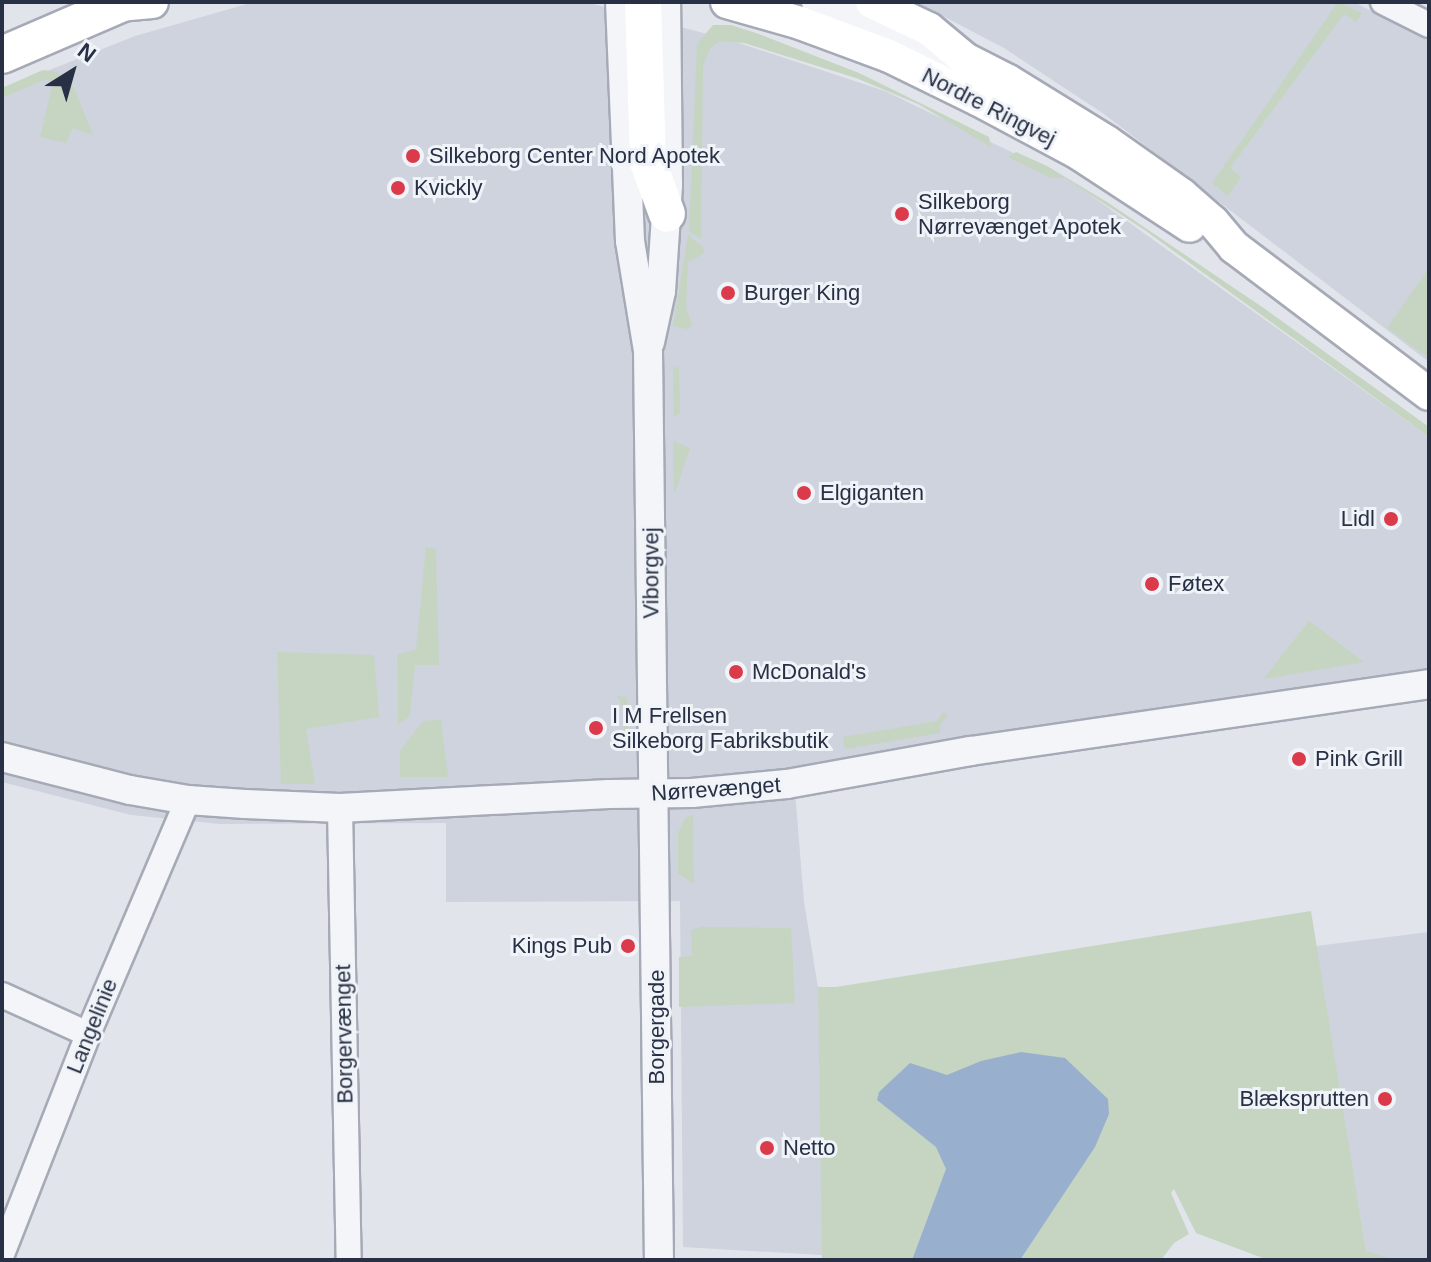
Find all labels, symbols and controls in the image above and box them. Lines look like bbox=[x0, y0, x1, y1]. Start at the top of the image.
north arrow bbox=[32, 32, 112, 112]
text: N bbox=[73, 38, 101, 67]
street label: Nordre Ringvej bbox=[918, 62, 1060, 152]
place label: Silkeborg Center Nord Apotek bbox=[429, 143, 721, 169]
marker: Silkeborg Center Nord Apotek bbox=[404, 147, 422, 165]
place label: Kvickly bbox=[414, 175, 482, 201]
marker: Kvickly bbox=[389, 179, 407, 197]
place label: Silkeborg Nørrevænget Apotek bbox=[918, 188, 1122, 240]
marker: Silkeborg Nørrevænget Apotek bbox=[893, 205, 911, 223]
place label: Burger King bbox=[744, 280, 860, 306]
marker: Burger King bbox=[719, 284, 737, 302]
place label: Elgiganten bbox=[820, 480, 924, 506]
marker: Elgiganten bbox=[795, 484, 813, 502]
place label: Lidl bbox=[1341, 506, 1375, 532]
marker: Lidl bbox=[1382, 510, 1400, 528]
street label: Viborgvej bbox=[638, 527, 664, 619]
place label: Føtex bbox=[1168, 571, 1224, 597]
marker: Føtex bbox=[1143, 575, 1161, 593]
place label: McDonald's bbox=[752, 659, 866, 685]
marker: McDonald's bbox=[727, 663, 745, 681]
place label: I M Frellsen Silkeborg Fabriksbutik bbox=[612, 702, 828, 754]
marker: I M Frellsen Silkeborg Fabriksbutik bbox=[587, 719, 605, 737]
place label: Pink Grill bbox=[1315, 746, 1403, 772]
marker: Pink Grill bbox=[1290, 750, 1308, 768]
street label: Nørrevænget bbox=[650, 771, 782, 807]
place label: Kings Pub bbox=[512, 933, 612, 959]
marker: Kings Pub bbox=[619, 937, 637, 955]
street label: Borgervænget bbox=[330, 964, 358, 1104]
street label: Borgergade bbox=[644, 970, 670, 1084]
street label: Langelinie bbox=[61, 975, 123, 1077]
place label: Blæksprutten bbox=[1239, 1086, 1369, 1112]
marker: Blæksprutten bbox=[1376, 1090, 1394, 1108]
place label: Netto bbox=[783, 1135, 836, 1161]
marker: Netto bbox=[758, 1139, 776, 1157]

